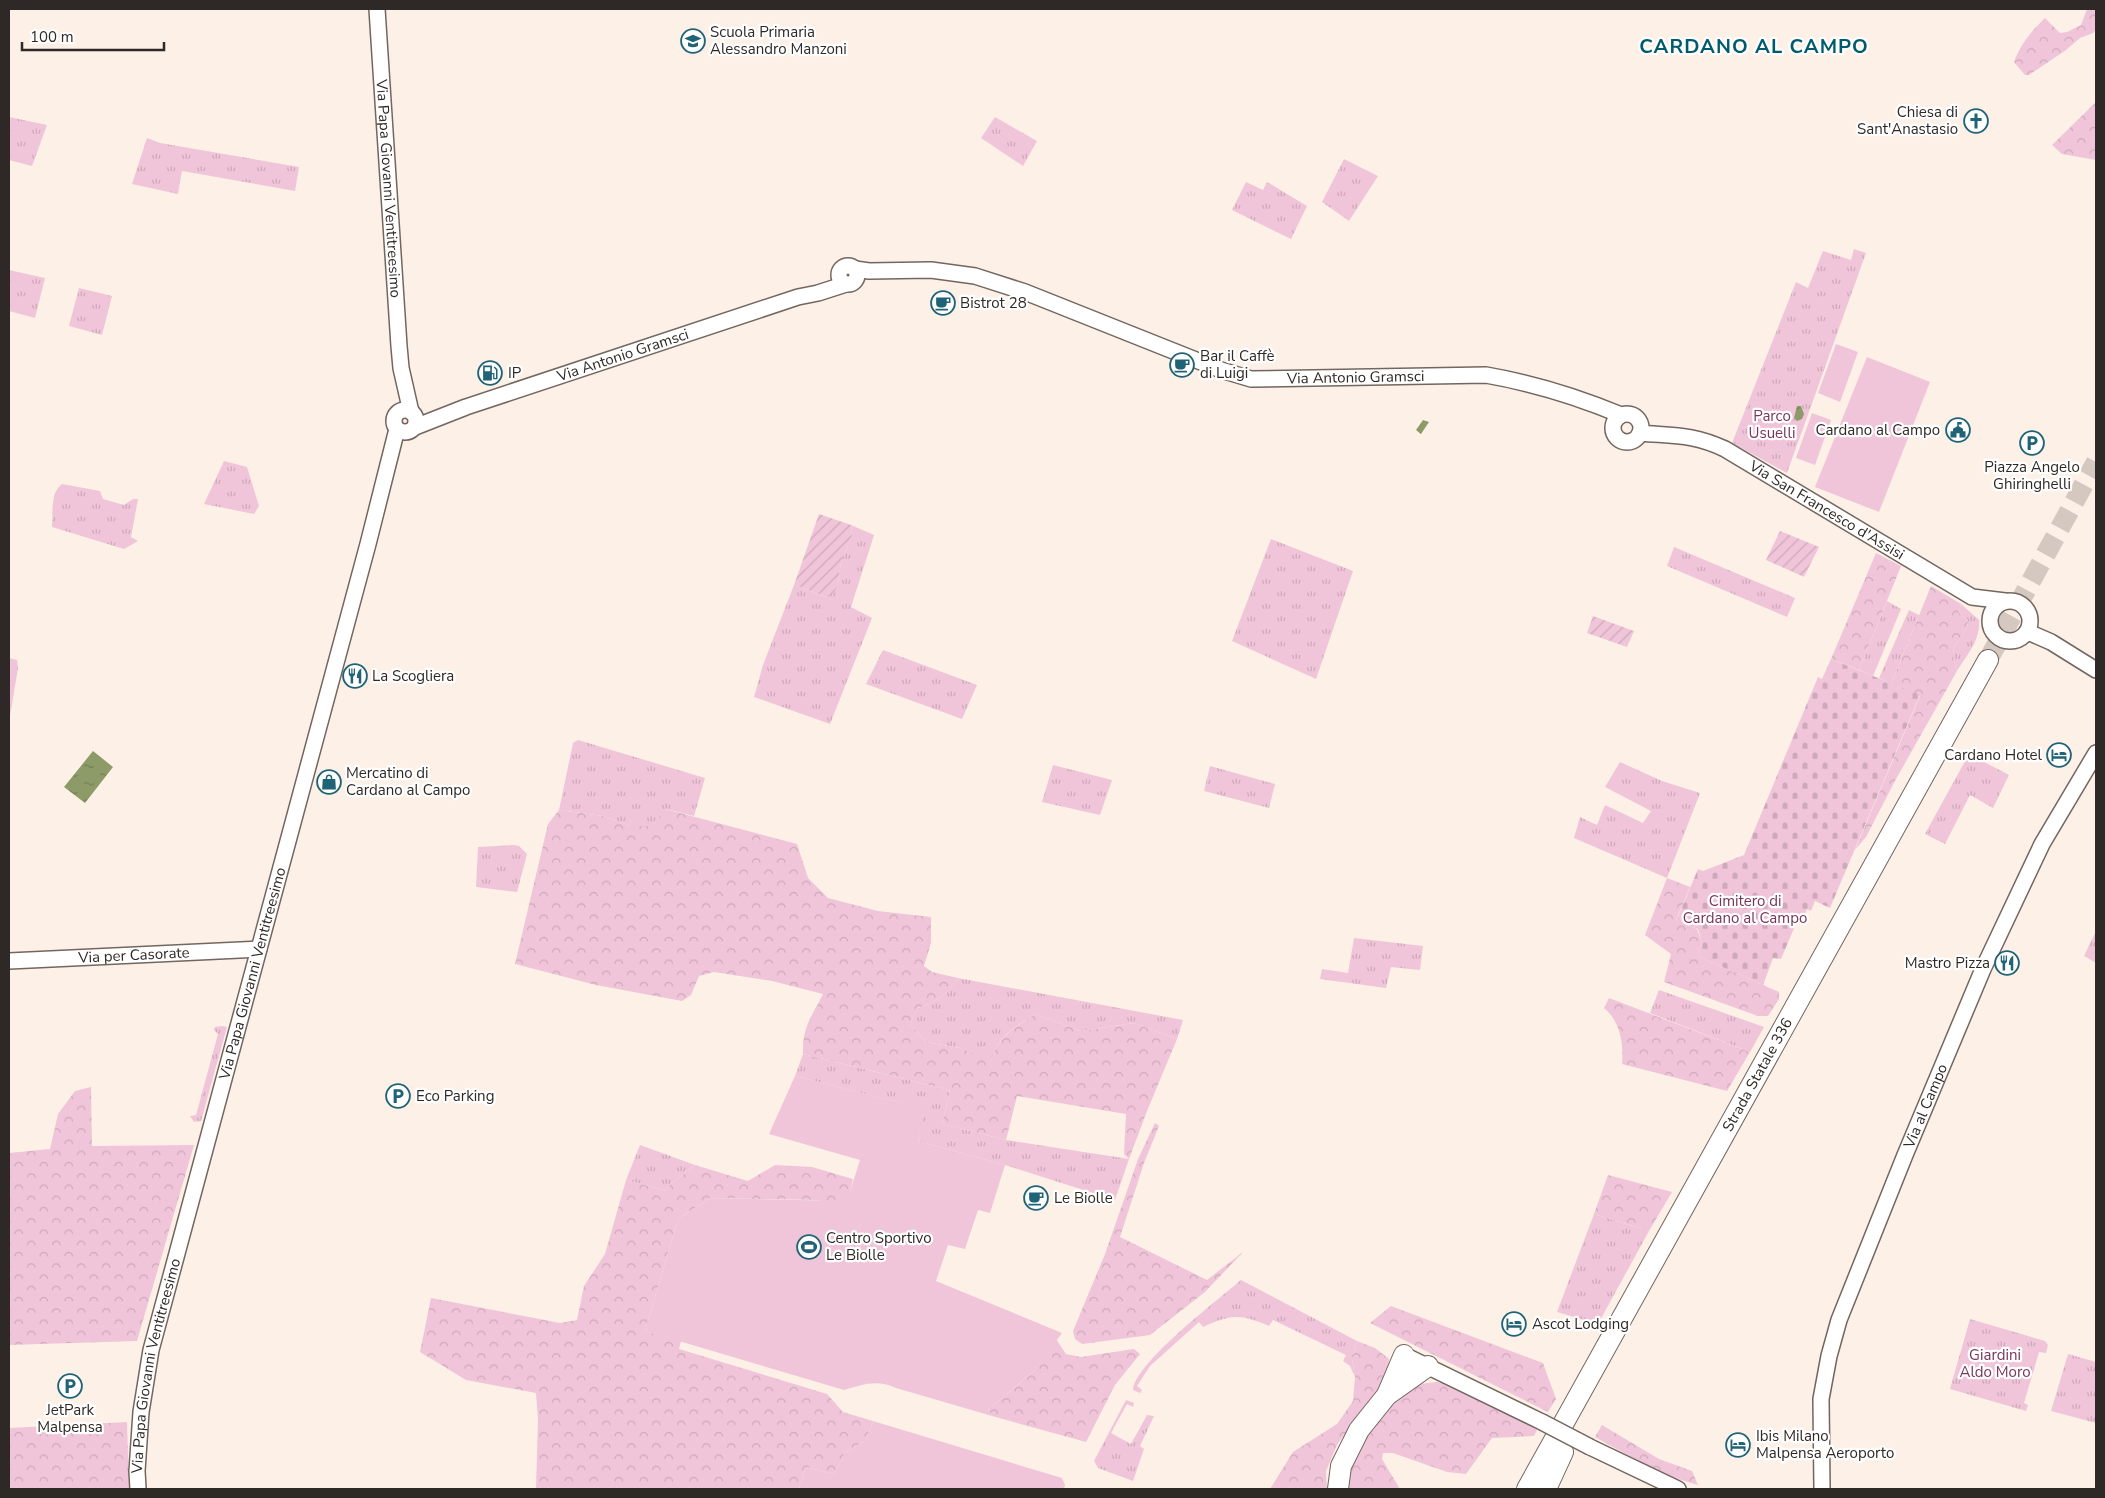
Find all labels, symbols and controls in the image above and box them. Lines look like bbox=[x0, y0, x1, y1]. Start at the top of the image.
scale bar bbox=[22, 20, 165, 52]
place label: Scuola Primaria Alessandro Manzoni bbox=[710, 22, 847, 59]
text: 100 m bbox=[30, 27, 74, 47]
school or university icon: Scuola Primaria Alessandro Manzoni bbox=[680, 28, 706, 54]
district label: CARDANO AL CAMPO bbox=[1639, 33, 1869, 60]
street label: Via Papa Giovanni Ventitreesimo bbox=[372, 78, 406, 299]
place label: Chiesa di Sant'Anastasio bbox=[1857, 102, 1958, 139]
church icon: Chiesa di Sant'Anastasio bbox=[1963, 108, 1989, 134]
cafe icon: Bistrot 28 bbox=[930, 290, 956, 316]
place label: Bistrot 28 bbox=[960, 293, 1027, 313]
street label: Via Antonio Gramsci bbox=[553, 324, 691, 386]
place label: Bar il Caffè di Luigi bbox=[1200, 346, 1274, 383]
cafe icon: Bar il Caffè di Luigi bbox=[1169, 352, 1195, 378]
fuel station icon: IP bbox=[477, 360, 503, 386]
place label: IP bbox=[508, 363, 522, 383]
street label: Via Antonio Gramsci bbox=[1286, 366, 1425, 388]
park label: Parco Usuelli bbox=[1749, 406, 1795, 443]
public building icon: Cardano al Campo bbox=[1945, 417, 1971, 443]
place label: Cardano al Campo bbox=[1816, 420, 1940, 440]
parking icon: Piazza Angelo Ghiringhelli bbox=[2019, 430, 2045, 456]
street label: Via San Francesco d'Assisi bbox=[1745, 455, 1908, 564]
place label: Piazza Angelo Ghiringhelli bbox=[1984, 457, 2080, 494]
restaurant icon: La Scogliera bbox=[342, 663, 368, 689]
place label: La Scogliera bbox=[372, 666, 454, 686]
hotel icon: Cardano Hotel bbox=[2046, 742, 2072, 768]
place label: Cardano Hotel bbox=[1944, 745, 2043, 765]
place label: Mercatino di Cardano al Campo bbox=[346, 763, 470, 800]
shop icon: Mercatino di Cardano al Campo bbox=[316, 769, 342, 795]
street label: Via Papa Giovanni Ventitreesimo bbox=[214, 865, 291, 1083]
park label: Cimitero di Cardano al Campo bbox=[1683, 891, 1807, 928]
street label: Via per Casorate bbox=[77, 942, 190, 968]
restaurant icon: Mastro Pizza bbox=[1994, 950, 2020, 976]
place label: Mastro Pizza bbox=[1905, 953, 1990, 973]
street label: Strada Statale 336 bbox=[1718, 1014, 1797, 1135]
street label: Via al Campo bbox=[1899, 1061, 1952, 1152]
parking icon: Eco Parking bbox=[385, 1083, 411, 1109]
place label: Eco Parking bbox=[416, 1086, 494, 1106]
cafe icon: Le Biolle bbox=[1023, 1185, 1049, 1211]
place label: Le Biolle bbox=[1054, 1188, 1113, 1208]
place label: Centro Sportivo Le Biolle bbox=[826, 1228, 932, 1265]
sports icon: Centro Sportivo Le Biolle bbox=[796, 1234, 822, 1260]
street label: Via Papa Giovanni Ventitreesimo bbox=[127, 1256, 185, 1475]
hotel icon: Ascot Lodging bbox=[1501, 1311, 1527, 1337]
place label: Ascot Lodging bbox=[1532, 1314, 1629, 1334]
park label: Giardini Aldo Moro bbox=[1959, 1345, 2031, 1382]
parking icon: JetPark Malpensa bbox=[57, 1373, 83, 1399]
place label: JetPark Malpensa bbox=[37, 1400, 103, 1437]
place label: Ibis Milano Malpensa Aeroporto bbox=[1756, 1426, 1894, 1463]
hotel icon: Ibis Milano Malpensa Aeroporto bbox=[1725, 1432, 1751, 1458]

